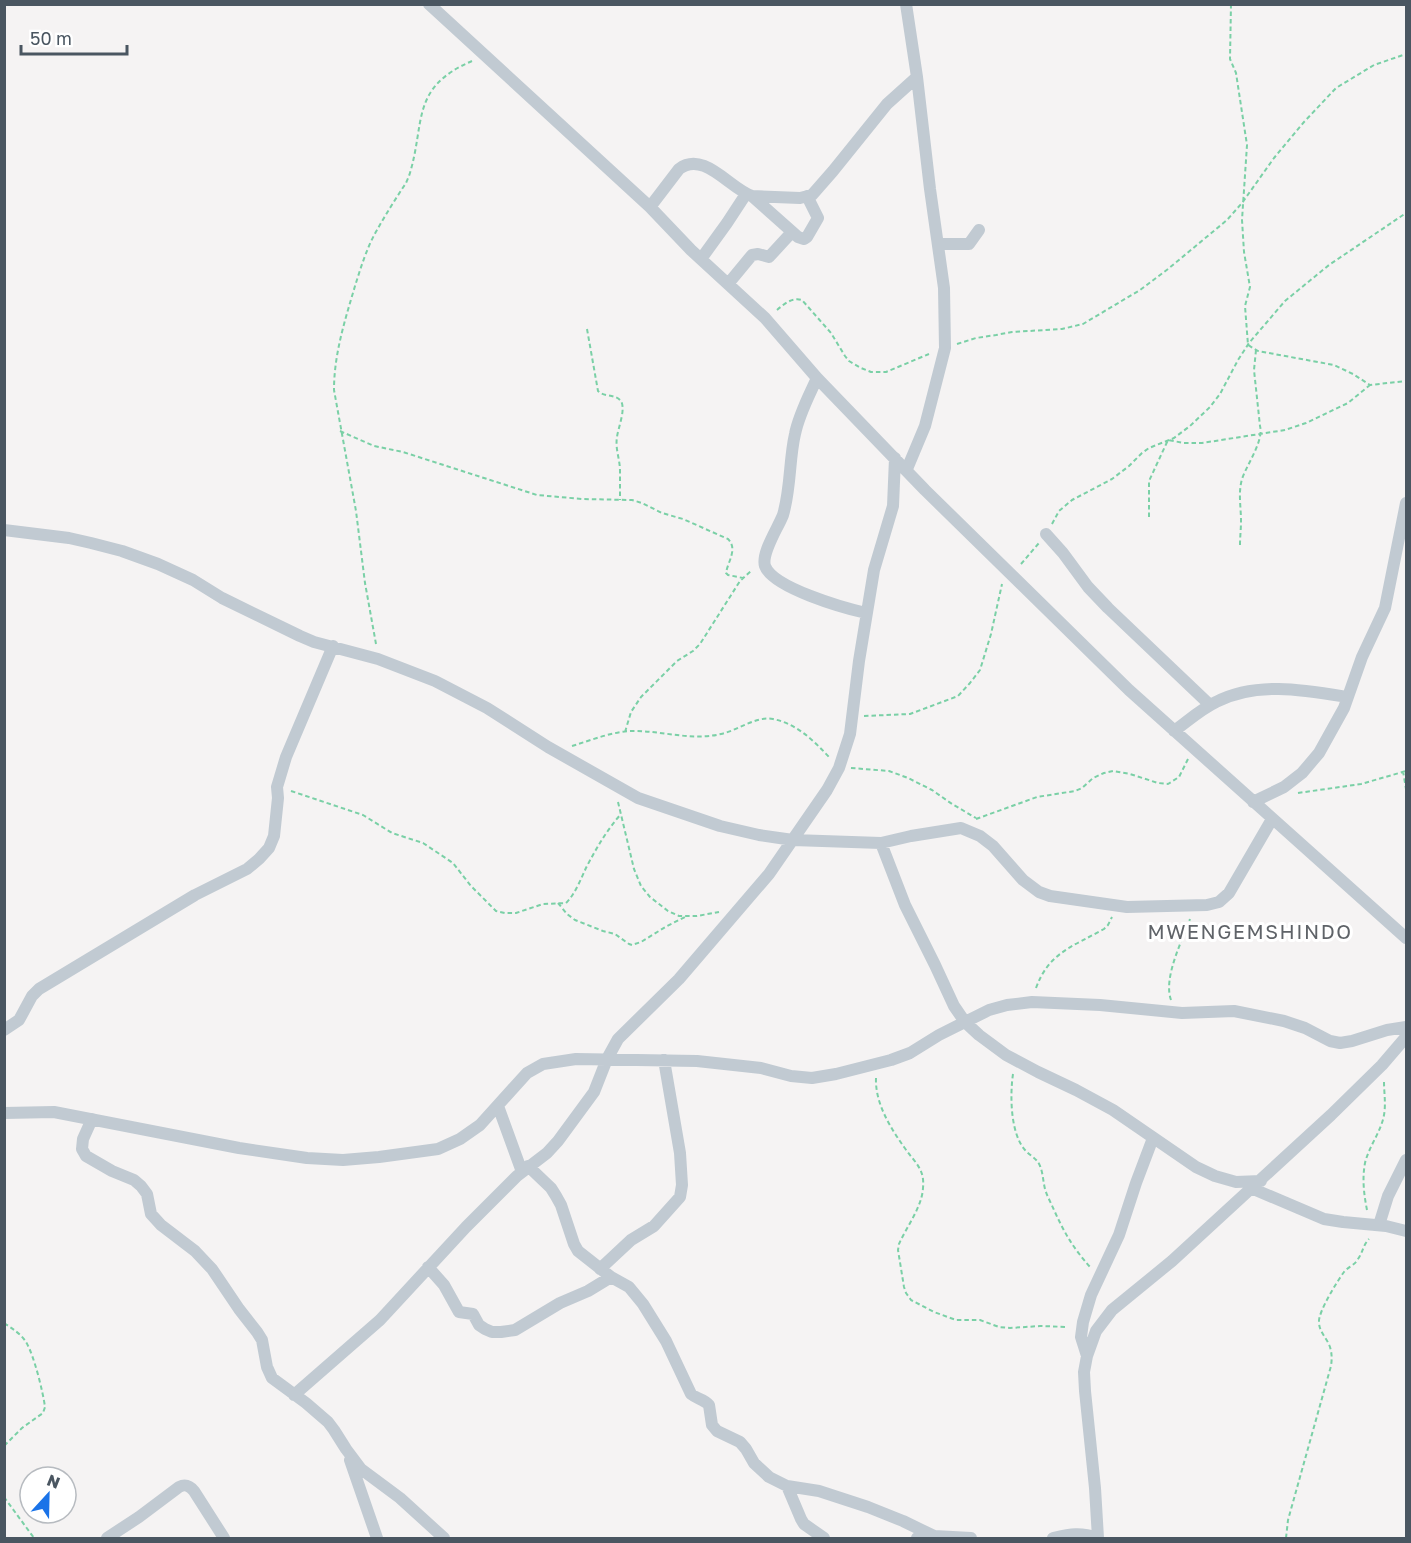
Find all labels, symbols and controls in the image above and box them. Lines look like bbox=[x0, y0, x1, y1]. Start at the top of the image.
scale bar bbox=[21, 18, 128, 56]
text: 50 m bbox=[30, 27, 72, 49]
district label: MWENGEMSHINDO bbox=[1147, 919, 1353, 943]
north arrow bbox=[18, 1465, 78, 1525]
text: N bbox=[44, 1470, 63, 1493]

